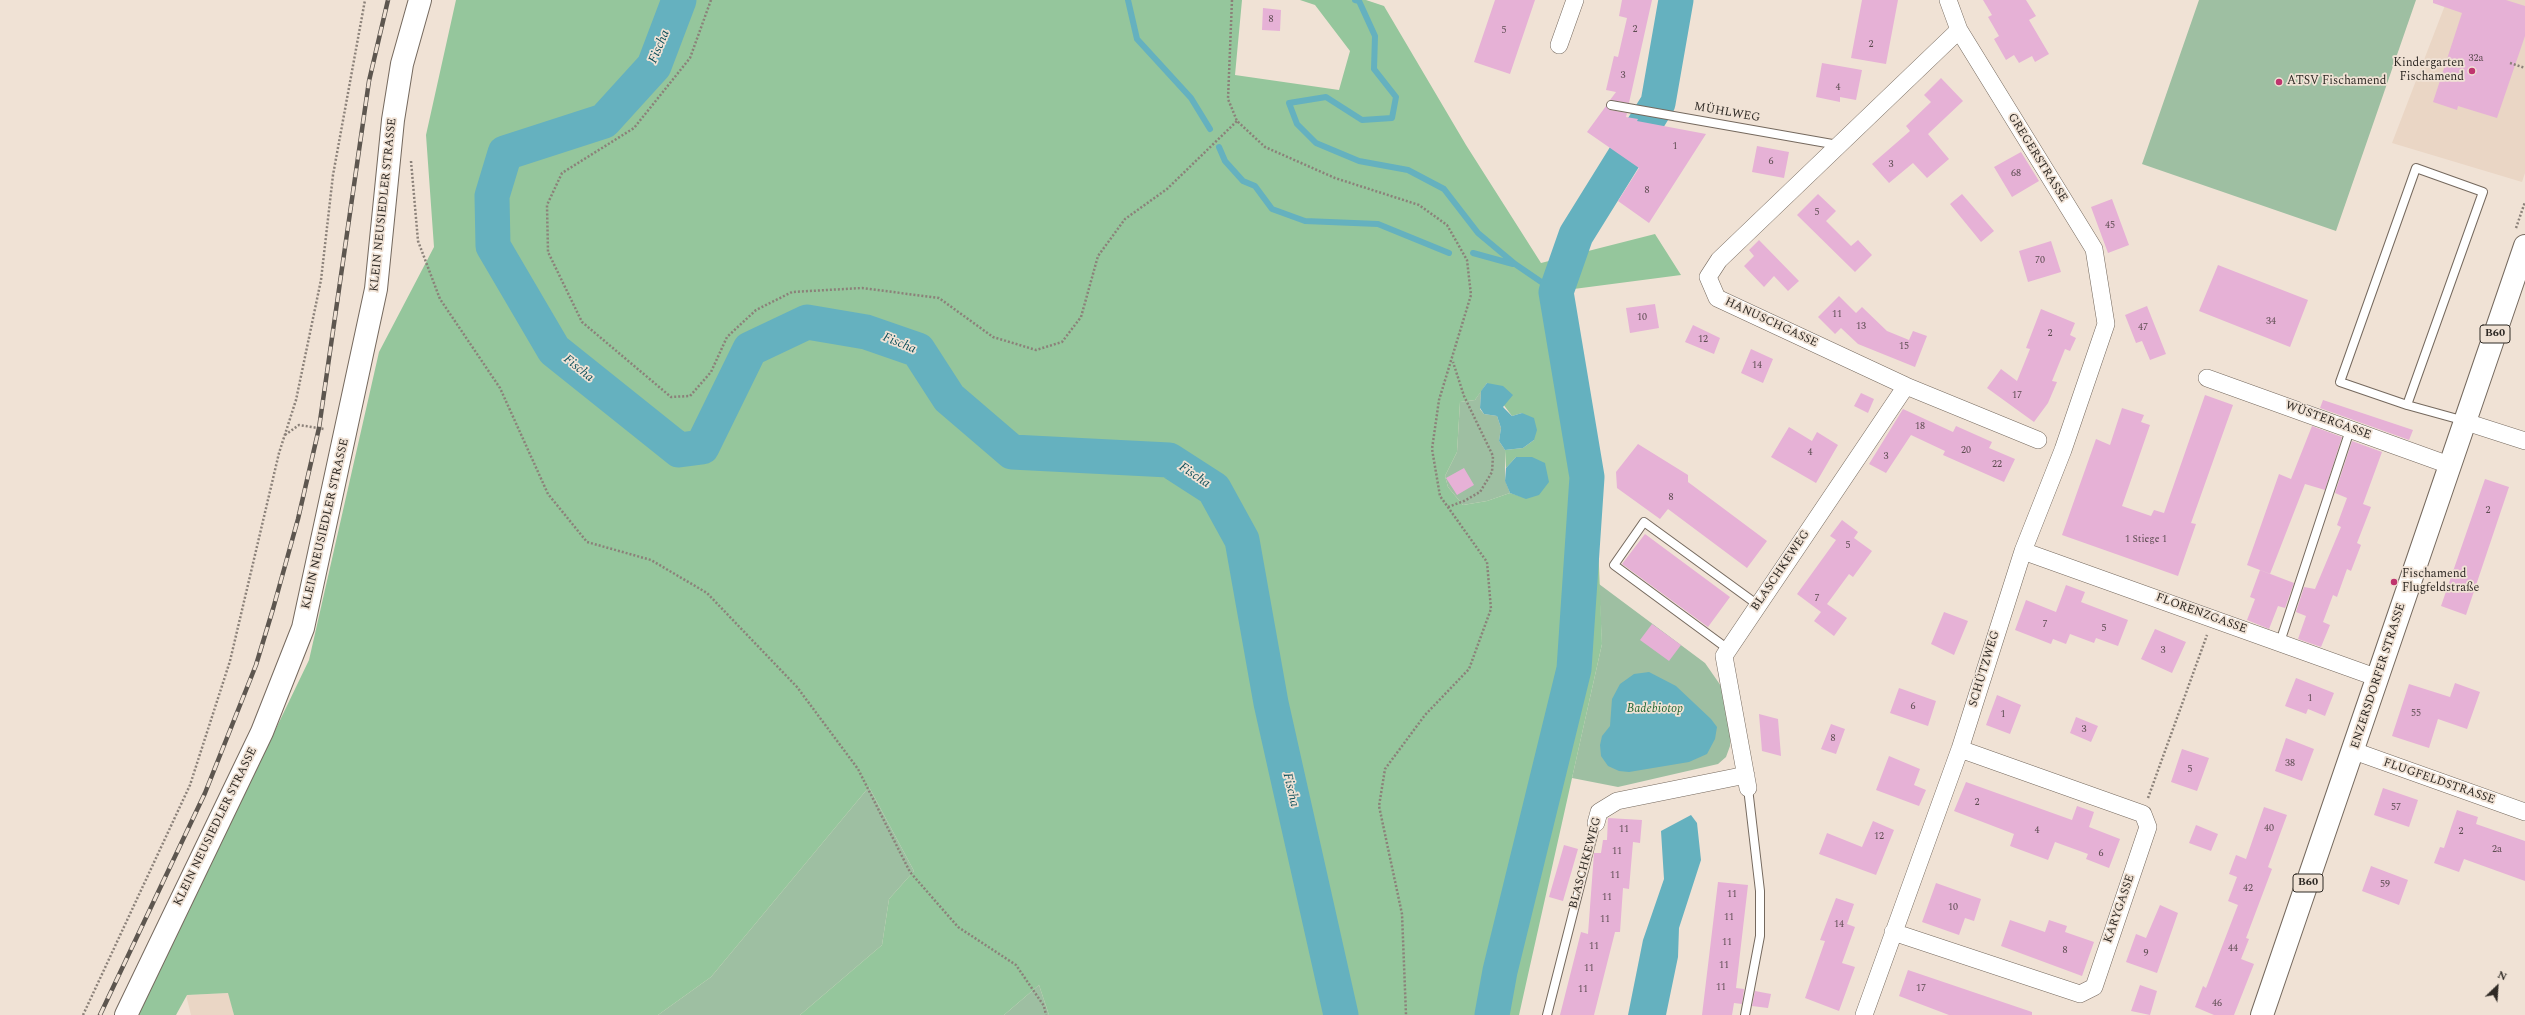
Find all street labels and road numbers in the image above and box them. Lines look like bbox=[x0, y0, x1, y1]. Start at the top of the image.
street label: MÜHLWEG bbox=[1693, 100, 1761, 126]
street label: GREGERSTRASSE bbox=[2004, 111, 2070, 205]
street label: KLEIN NEUSIEDLER STRASSE bbox=[368, 117, 400, 293]
street label: HANUSCHGASSE bbox=[1722, 295, 1820, 351]
road number: B60 bbox=[2480, 325, 2510, 343]
street label: WÜSTERGASSE bbox=[2283, 399, 2373, 443]
street label: KLEIN NEUSIEDLER STRASSE bbox=[299, 437, 353, 611]
street label: BLASCHKEWEG bbox=[1749, 528, 1813, 614]
street label: FLORENZGASSE bbox=[2153, 591, 2249, 637]
street label: ENZERSDORFER STRASSE bbox=[2349, 601, 2409, 751]
street label: SCHÜTZWEG bbox=[1967, 629, 2003, 709]
street label: KLEIN NEUSIEDLER STRASSE bbox=[171, 745, 261, 909]
street label: FLUGFELDSTRASSE bbox=[2381, 756, 2497, 808]
street label: BLASCHKEWEG bbox=[1567, 816, 1605, 910]
street label: KARYGASSE bbox=[2102, 873, 2138, 945]
road number: B60 bbox=[2293, 874, 2323, 892]

